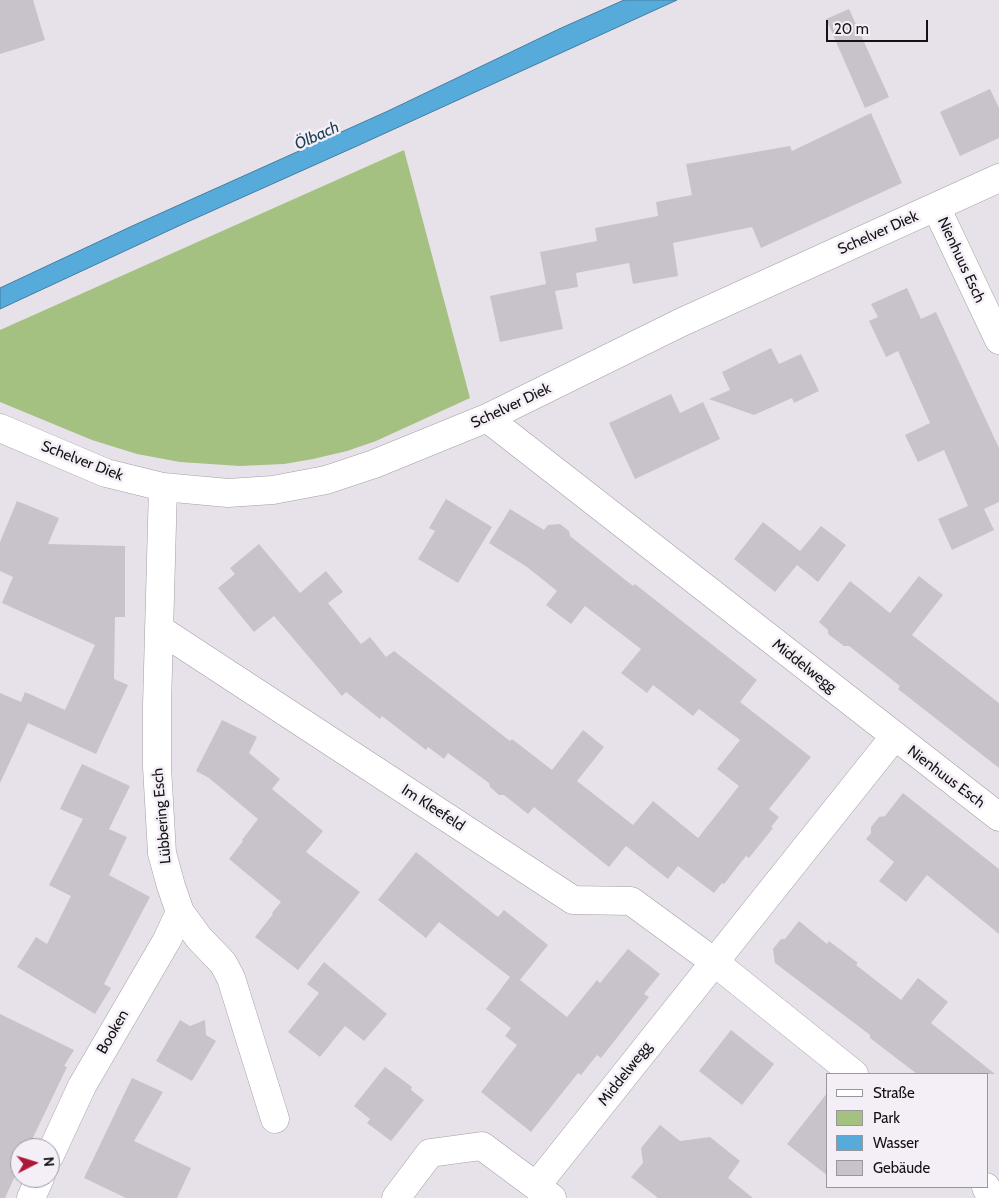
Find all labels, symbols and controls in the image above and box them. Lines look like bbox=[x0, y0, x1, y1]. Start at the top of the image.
scale bar bbox=[829, 10, 932, 42]
text: 20 m bbox=[834, 20, 869, 38]
water label: Ölbach bbox=[292, 118, 342, 154]
street label: Schelver Diek bbox=[835, 207, 921, 259]
street label: Nienhuus Esch bbox=[933, 214, 989, 306]
street label: Schelver Diek bbox=[468, 380, 554, 432]
street label: Schelver Diek bbox=[39, 437, 125, 485]
street label: Middelwegg bbox=[768, 635, 840, 697]
street label: Nienhuus Esch bbox=[904, 742, 988, 812]
street label: Lübbering Esch bbox=[149, 767, 175, 865]
street label: Im Kleefeld bbox=[398, 781, 468, 835]
street label: Booken bbox=[93, 1007, 133, 1057]
street label: Middelwegg bbox=[594, 1038, 656, 1110]
legend bbox=[826, 1073, 989, 1188]
text: Straße bbox=[873, 1084, 915, 1102]
text: Park bbox=[873, 1109, 900, 1127]
text: Wasser bbox=[873, 1134, 919, 1152]
north arrow bbox=[10, 1138, 60, 1188]
text: N bbox=[40, 1156, 58, 1167]
text: Gebäude bbox=[873, 1159, 930, 1177]

